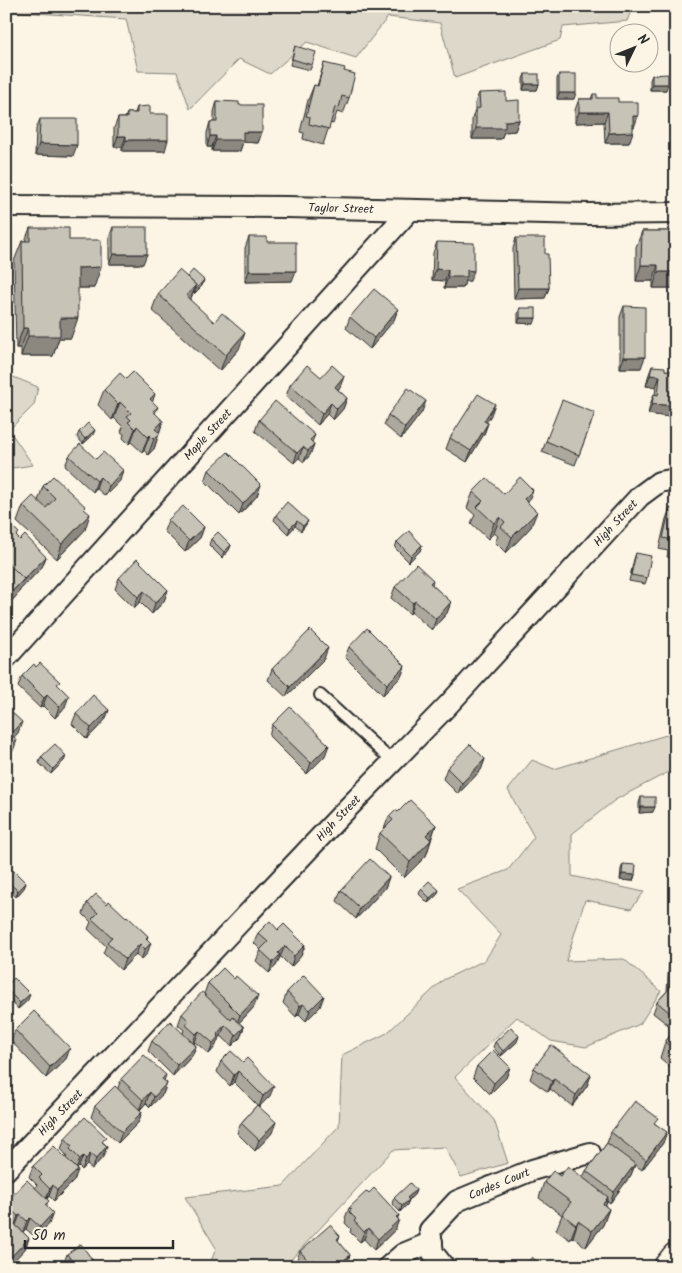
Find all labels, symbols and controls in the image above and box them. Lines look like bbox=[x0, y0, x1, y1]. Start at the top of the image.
north arrow bbox=[610, 22, 660, 72]
text: N bbox=[632, 29, 654, 51]
street label: Taylor Street bbox=[308, 198, 374, 219]
street label: Maple Street bbox=[179, 404, 237, 465]
street label: High Street bbox=[589, 495, 643, 551]
street label: High Street bbox=[312, 790, 366, 846]
street label: High Street bbox=[34, 1085, 88, 1141]
street label: Cordes Court bbox=[465, 1163, 533, 1205]
scale bar bbox=[25, 1218, 172, 1250]
text: 50 m bbox=[32, 1224, 66, 1248]

